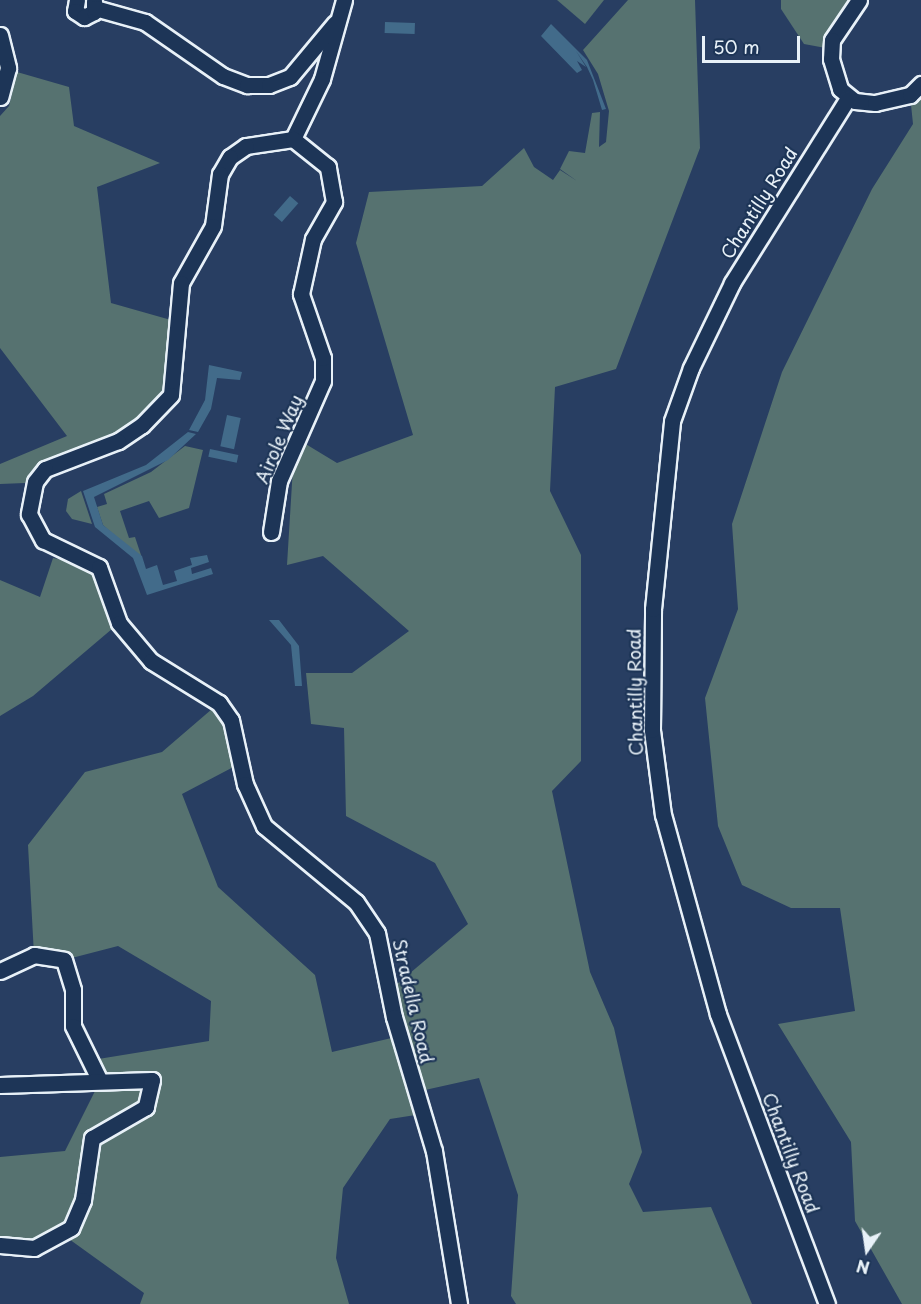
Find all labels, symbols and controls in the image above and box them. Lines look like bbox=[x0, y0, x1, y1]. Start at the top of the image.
scale bar bbox=[705, 24, 802, 62]
text: 50 m bbox=[713, 33, 760, 60]
street label: Chantilly Road bbox=[716, 143, 802, 263]
street label: Airole Way bbox=[250, 391, 308, 487]
street label: Chantilly Road bbox=[623, 628, 647, 756]
street label: Stradella Road bbox=[388, 937, 438, 1065]
street label: Chantilly Road bbox=[758, 1089, 824, 1217]
north arrow bbox=[837, 1220, 897, 1280]
text: N bbox=[854, 1254, 872, 1281]

